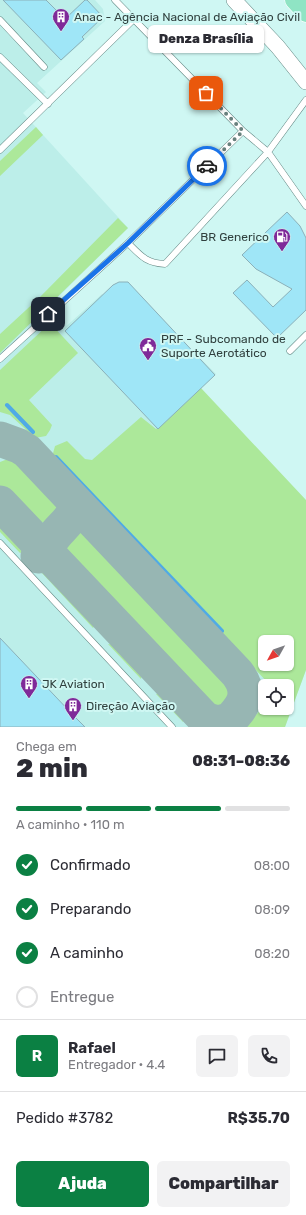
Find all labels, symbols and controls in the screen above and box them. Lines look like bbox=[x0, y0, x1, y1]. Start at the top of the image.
building icon: Anac - Agência Nacional de Aviação Civil bbox=[51, 7, 71, 32]
place label: Anac - Agência Nacional de Aviação Civil bbox=[74, 10, 300, 24]
callout: Denza Brasília bbox=[148, 25, 264, 53]
text: Denza Brasília bbox=[159, 31, 253, 46]
pin bbox=[189, 76, 223, 110]
icon: bag bbox=[195, 82, 217, 104]
courier bbox=[187, 146, 227, 186]
icon: car bbox=[196, 155, 218, 177]
fuel station icon: BR Generico bbox=[272, 227, 292, 252]
place label: BR Generico bbox=[200, 230, 269, 244]
pin bbox=[31, 297, 65, 331]
icon: home bbox=[37, 303, 59, 325]
place label: PRF - Subcomando de Suporte Aerotático bbox=[161, 332, 286, 360]
public building icon: PRF - Subcomando de Suporte Aerotático bbox=[138, 336, 158, 361]
north arrow bbox=[258, 635, 294, 671]
map controls bbox=[258, 635, 294, 715]
building icon: JK Aviation bbox=[19, 674, 39, 699]
place label: JK Aviation bbox=[42, 677, 105, 691]
button: locate bbox=[258, 679, 294, 715]
building icon: Direção Aviação bbox=[63, 696, 83, 721]
place label: Direção Aviação bbox=[86, 699, 175, 713]
text: Chega em bbox=[16, 739, 77, 754]
text: 08:31–08:36 bbox=[192, 752, 290, 770]
text: 2 min bbox=[16, 753, 88, 784]
text: A caminho · 110 m bbox=[16, 817, 125, 832]
icon: check bbox=[16, 854, 38, 876]
text: Confirmado bbox=[50, 856, 131, 874]
text: 08:00 bbox=[254, 858, 290, 873]
icon: check bbox=[16, 898, 38, 920]
text: Preparando bbox=[50, 900, 131, 918]
text: 08:09 bbox=[254, 902, 290, 917]
icon: check bbox=[16, 942, 38, 964]
text: A caminho bbox=[50, 944, 124, 962]
text: 08:20 bbox=[254, 946, 290, 961]
text: Entregue bbox=[50, 988, 114, 1006]
button: chat bbox=[196, 1035, 238, 1077]
button: phone bbox=[248, 1035, 290, 1077]
text: Rafael bbox=[68, 1039, 116, 1057]
text: R bbox=[32, 1047, 42, 1065]
text: Entregador · 4.4 bbox=[68, 1057, 165, 1072]
text: Pedido #3782 bbox=[16, 1109, 113, 1127]
text: R$35.70 bbox=[228, 1109, 290, 1127]
button: Ajuda bbox=[16, 1161, 149, 1207]
button: Compartilhar bbox=[157, 1161, 290, 1207]

